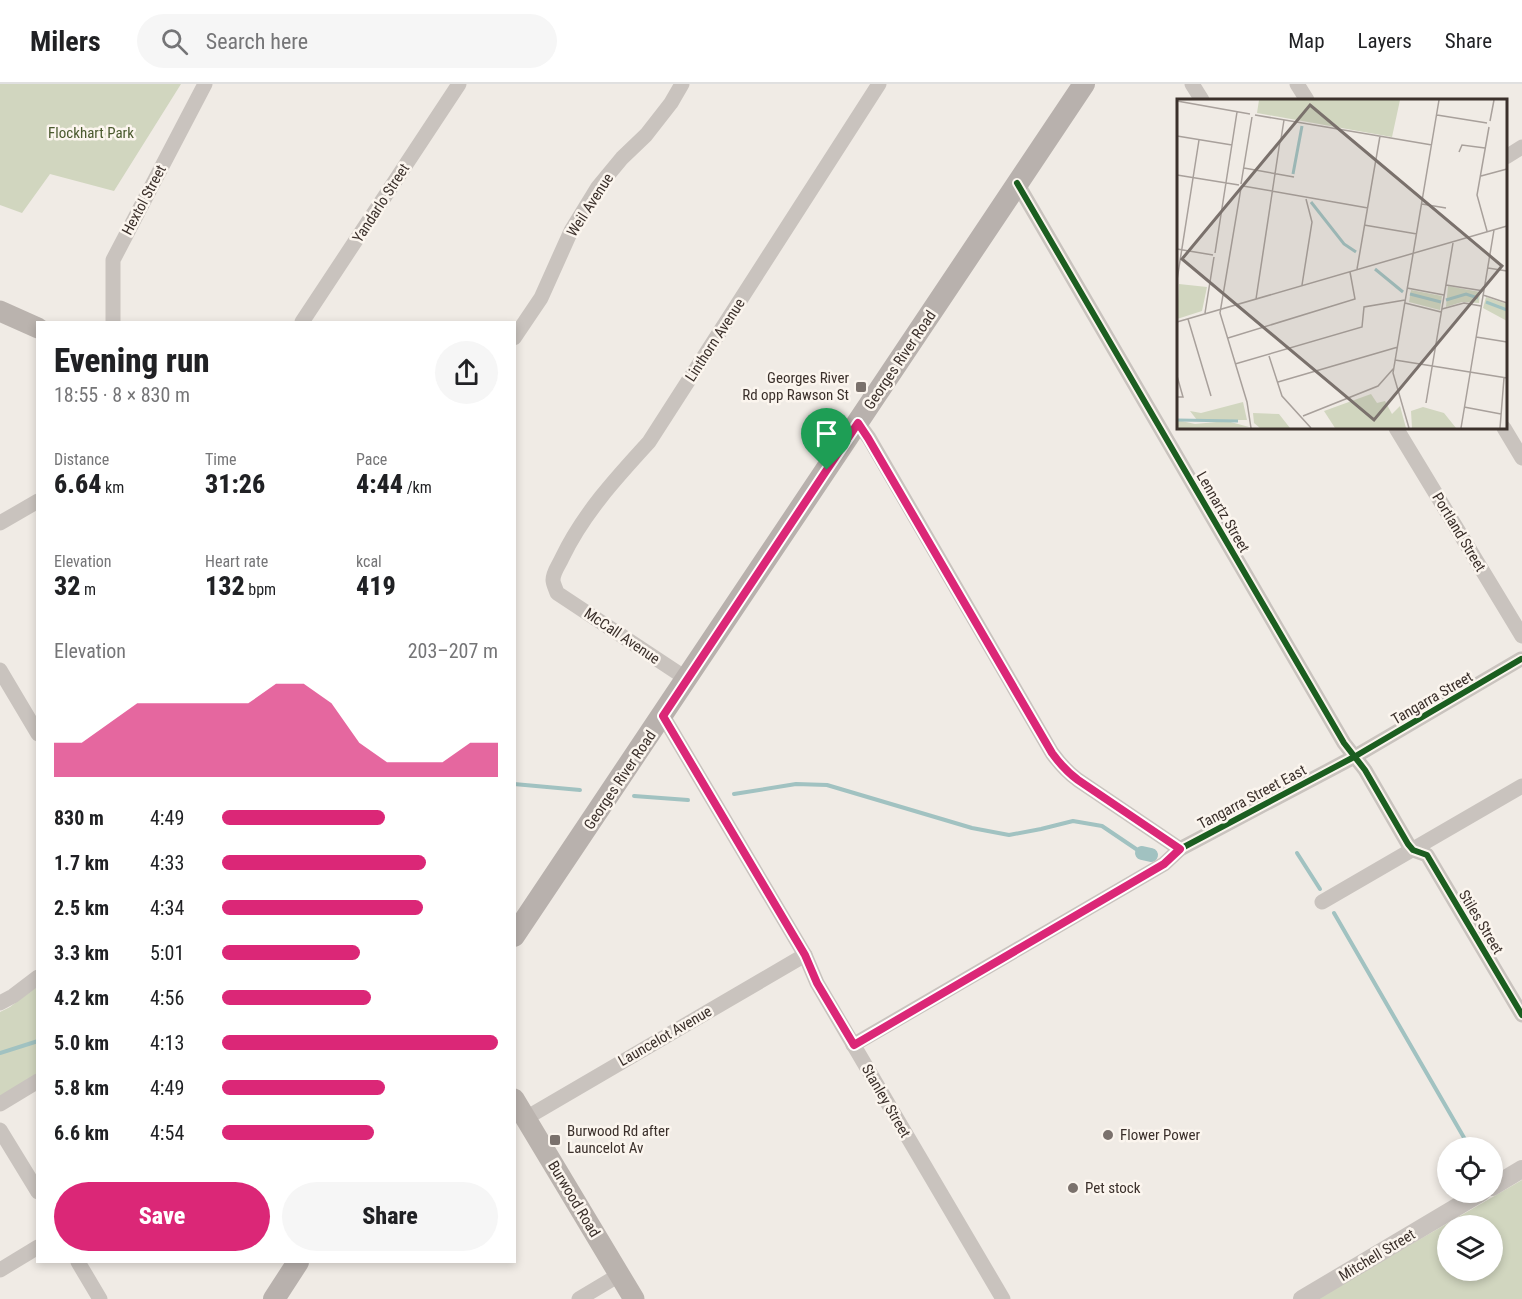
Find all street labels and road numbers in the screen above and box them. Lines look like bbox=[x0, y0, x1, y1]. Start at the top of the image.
street label: Yandarlo Street bbox=[349, 160, 413, 246]
street label: Hextol Street bbox=[118, 162, 170, 238]
street label: Weil Avenue bbox=[563, 170, 617, 240]
street label: Linthorn Avenue bbox=[681, 295, 749, 385]
street label: Georges River Road bbox=[860, 307, 940, 413]
street label: Lennartz Street bbox=[1193, 468, 1253, 556]
street label: Portland Street bbox=[1428, 489, 1490, 575]
street label: McCall Avenue bbox=[581, 604, 663, 668]
street label: Tangarra Street bbox=[1388, 668, 1476, 728]
street label: Georges River Road bbox=[580, 727, 660, 833]
street label: Tangarra Street East bbox=[1195, 761, 1309, 833]
street label: Stiles Street bbox=[1455, 887, 1507, 957]
street label: Launcelot Avenue bbox=[615, 1002, 715, 1070]
street label: Stanley Street bbox=[858, 1061, 914, 1141]
street label: Burwood Road bbox=[544, 1158, 604, 1240]
street label: Mitchell Street bbox=[1336, 1225, 1418, 1285]

